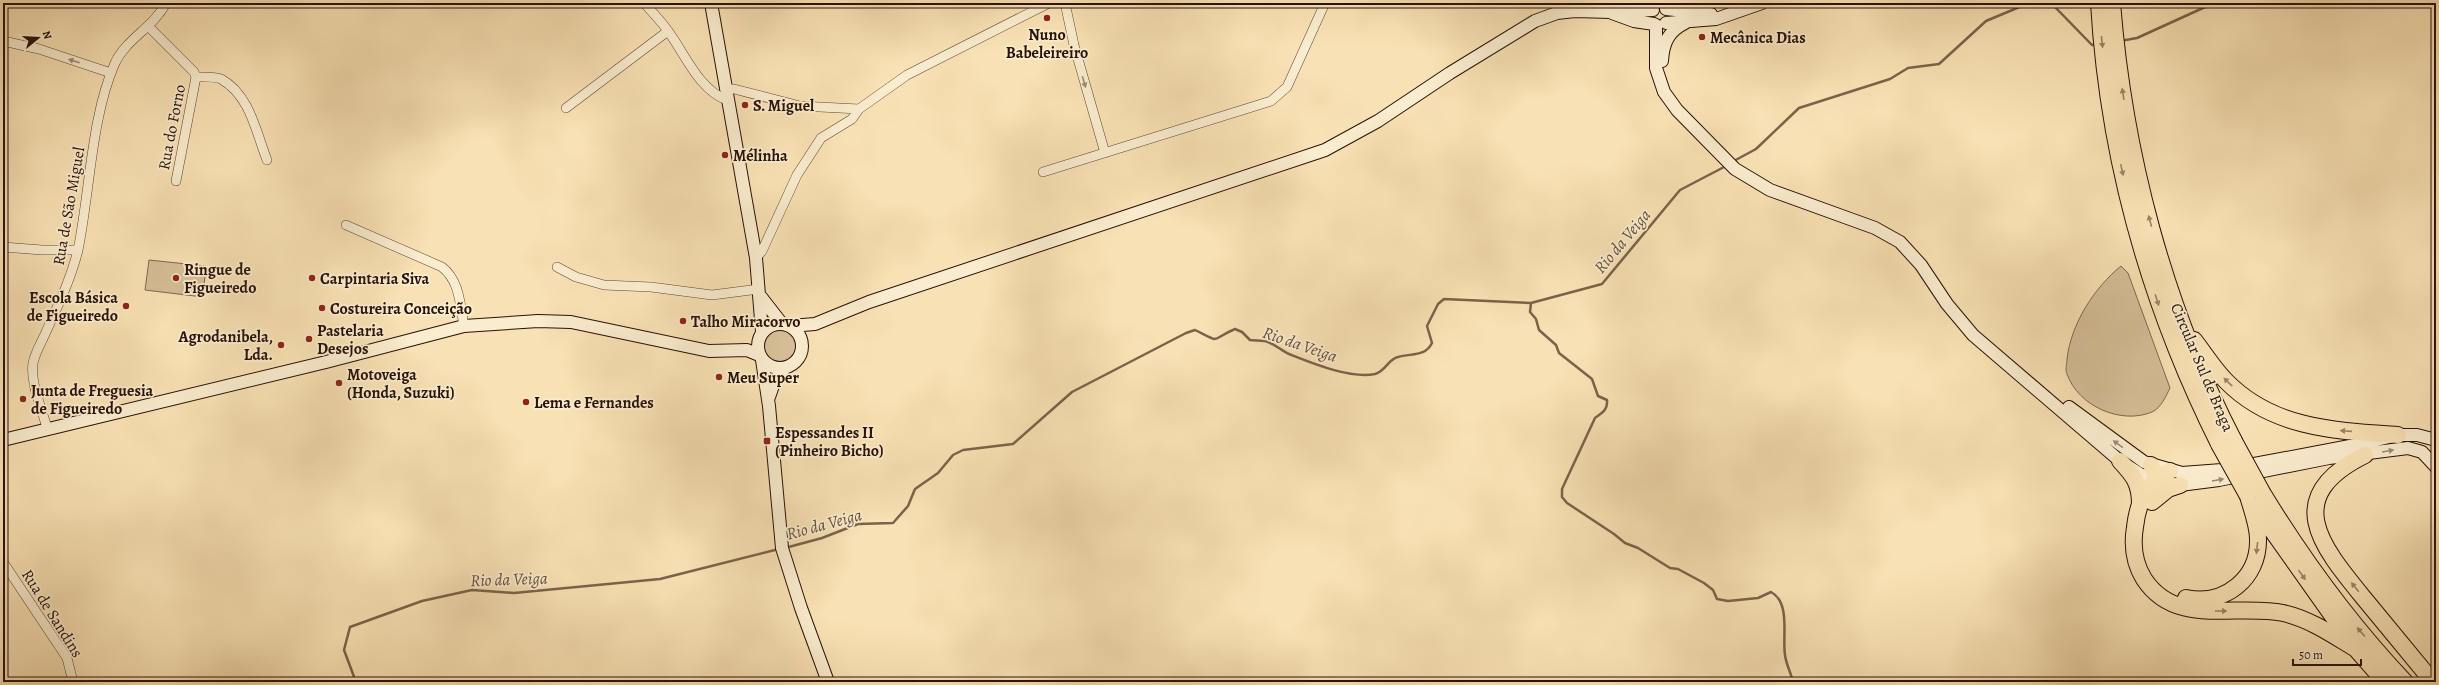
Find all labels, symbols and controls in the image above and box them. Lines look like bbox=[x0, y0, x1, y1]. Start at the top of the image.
marker: Nuno Babeleireiro bbox=[1042, 13, 1052, 23]
north arrow bbox=[18, 18, 58, 58]
place label: Nuno Babeleireiro bbox=[1006, 24, 1088, 64]
place label: Mecânica Dias bbox=[1710, 27, 1806, 49]
text: N bbox=[39, 29, 55, 41]
marker: Mecânica Dias bbox=[1697, 32, 1707, 42]
one-way arrow bbox=[2099, 36, 2105, 48]
one-way arrow bbox=[67, 58, 79, 64]
one-way arrow bbox=[1082, 75, 1088, 88]
street label: Rua do Forno bbox=[153, 83, 191, 172]
one-way arrow bbox=[2120, 88, 2126, 100]
place label: S. Miguel bbox=[753, 95, 815, 117]
marker: S. Miguel bbox=[740, 100, 750, 110]
street label: Rua de São Miguel bbox=[48, 145, 90, 267]
place label: Mélinha bbox=[733, 145, 788, 167]
marker: Mélinha bbox=[720, 150, 730, 160]
one-way arrow bbox=[2120, 164, 2126, 176]
water label: Rio da Veiga bbox=[1589, 204, 1656, 278]
one-way arrow bbox=[2147, 215, 2153, 227]
place label: Ringue de Figueiredo bbox=[184, 259, 256, 299]
place label: Carpintaria Siva bbox=[320, 268, 430, 290]
marker: Ringue de Figueiredo bbox=[171, 273, 181, 283]
marker: Carpintaria Siva bbox=[307, 273, 317, 283]
place label: Escola Básica de Figueiredo bbox=[27, 287, 118, 327]
one-way arrow bbox=[2154, 294, 2160, 306]
place label: Costureira Conceição bbox=[330, 298, 472, 320]
street label: Circular Sul de Braga bbox=[2165, 300, 2239, 435]
marker: Escola Básica de Figueiredo bbox=[121, 301, 131, 311]
marker: Costureira Conceição bbox=[317, 303, 327, 313]
place label: Talho Miracorvo bbox=[691, 311, 801, 333]
marker: Talho Miracorvo bbox=[678, 316, 688, 326]
place label: Pastelaria Desejos bbox=[317, 320, 384, 360]
water label: Rio da Veiga bbox=[1260, 321, 1340, 368]
place label: Agrodanibela, Lda. bbox=[177, 326, 273, 366]
marker: Pastelaria Desejos bbox=[304, 334, 314, 344]
marker: Agrodanibela, Lda. bbox=[276, 340, 286, 350]
place label: Motoveiga (Honda, Suzuki) bbox=[347, 364, 455, 404]
place label: Meu Super bbox=[727, 367, 799, 389]
marker: Meu Super bbox=[714, 372, 724, 382]
marker: Motoveiga (Honda, Suzuki) bbox=[334, 378, 344, 388]
one-way arrow bbox=[2223, 378, 2233, 387]
place label: Junta de Freguesia de Figueiredo bbox=[31, 380, 154, 420]
place label: Lema e Fernandes bbox=[534, 392, 654, 414]
marker: Junta de Freguesia de Figueiredo bbox=[18, 394, 28, 404]
marker: Lema e Fernandes bbox=[521, 397, 531, 407]
place label: Espessandes II (Pinheiro Bicho) bbox=[775, 422, 884, 462]
one-way arrow bbox=[2340, 428, 2352, 435]
marker: Espessandes II (Pinheiro Bicho) bbox=[762, 436, 772, 446]
one-way arrow bbox=[2113, 440, 2124, 448]
one-way arrow bbox=[2382, 448, 2394, 454]
one-way arrow bbox=[2212, 477, 2224, 483]
water label: Rio da Veiga bbox=[784, 503, 865, 546]
one-way arrow bbox=[2254, 542, 2261, 554]
street label: Rua de Sandins bbox=[16, 565, 88, 662]
water label: Rio da Veiga bbox=[470, 567, 548, 592]
one-way arrow bbox=[2298, 569, 2306, 580]
one-way arrow bbox=[2351, 582, 2360, 592]
one-way arrow bbox=[2215, 608, 2228, 614]
one-way arrow bbox=[2356, 627, 2365, 637]
scale bar bbox=[2293, 641, 2361, 667]
text: 50 m bbox=[2299, 647, 2323, 663]

